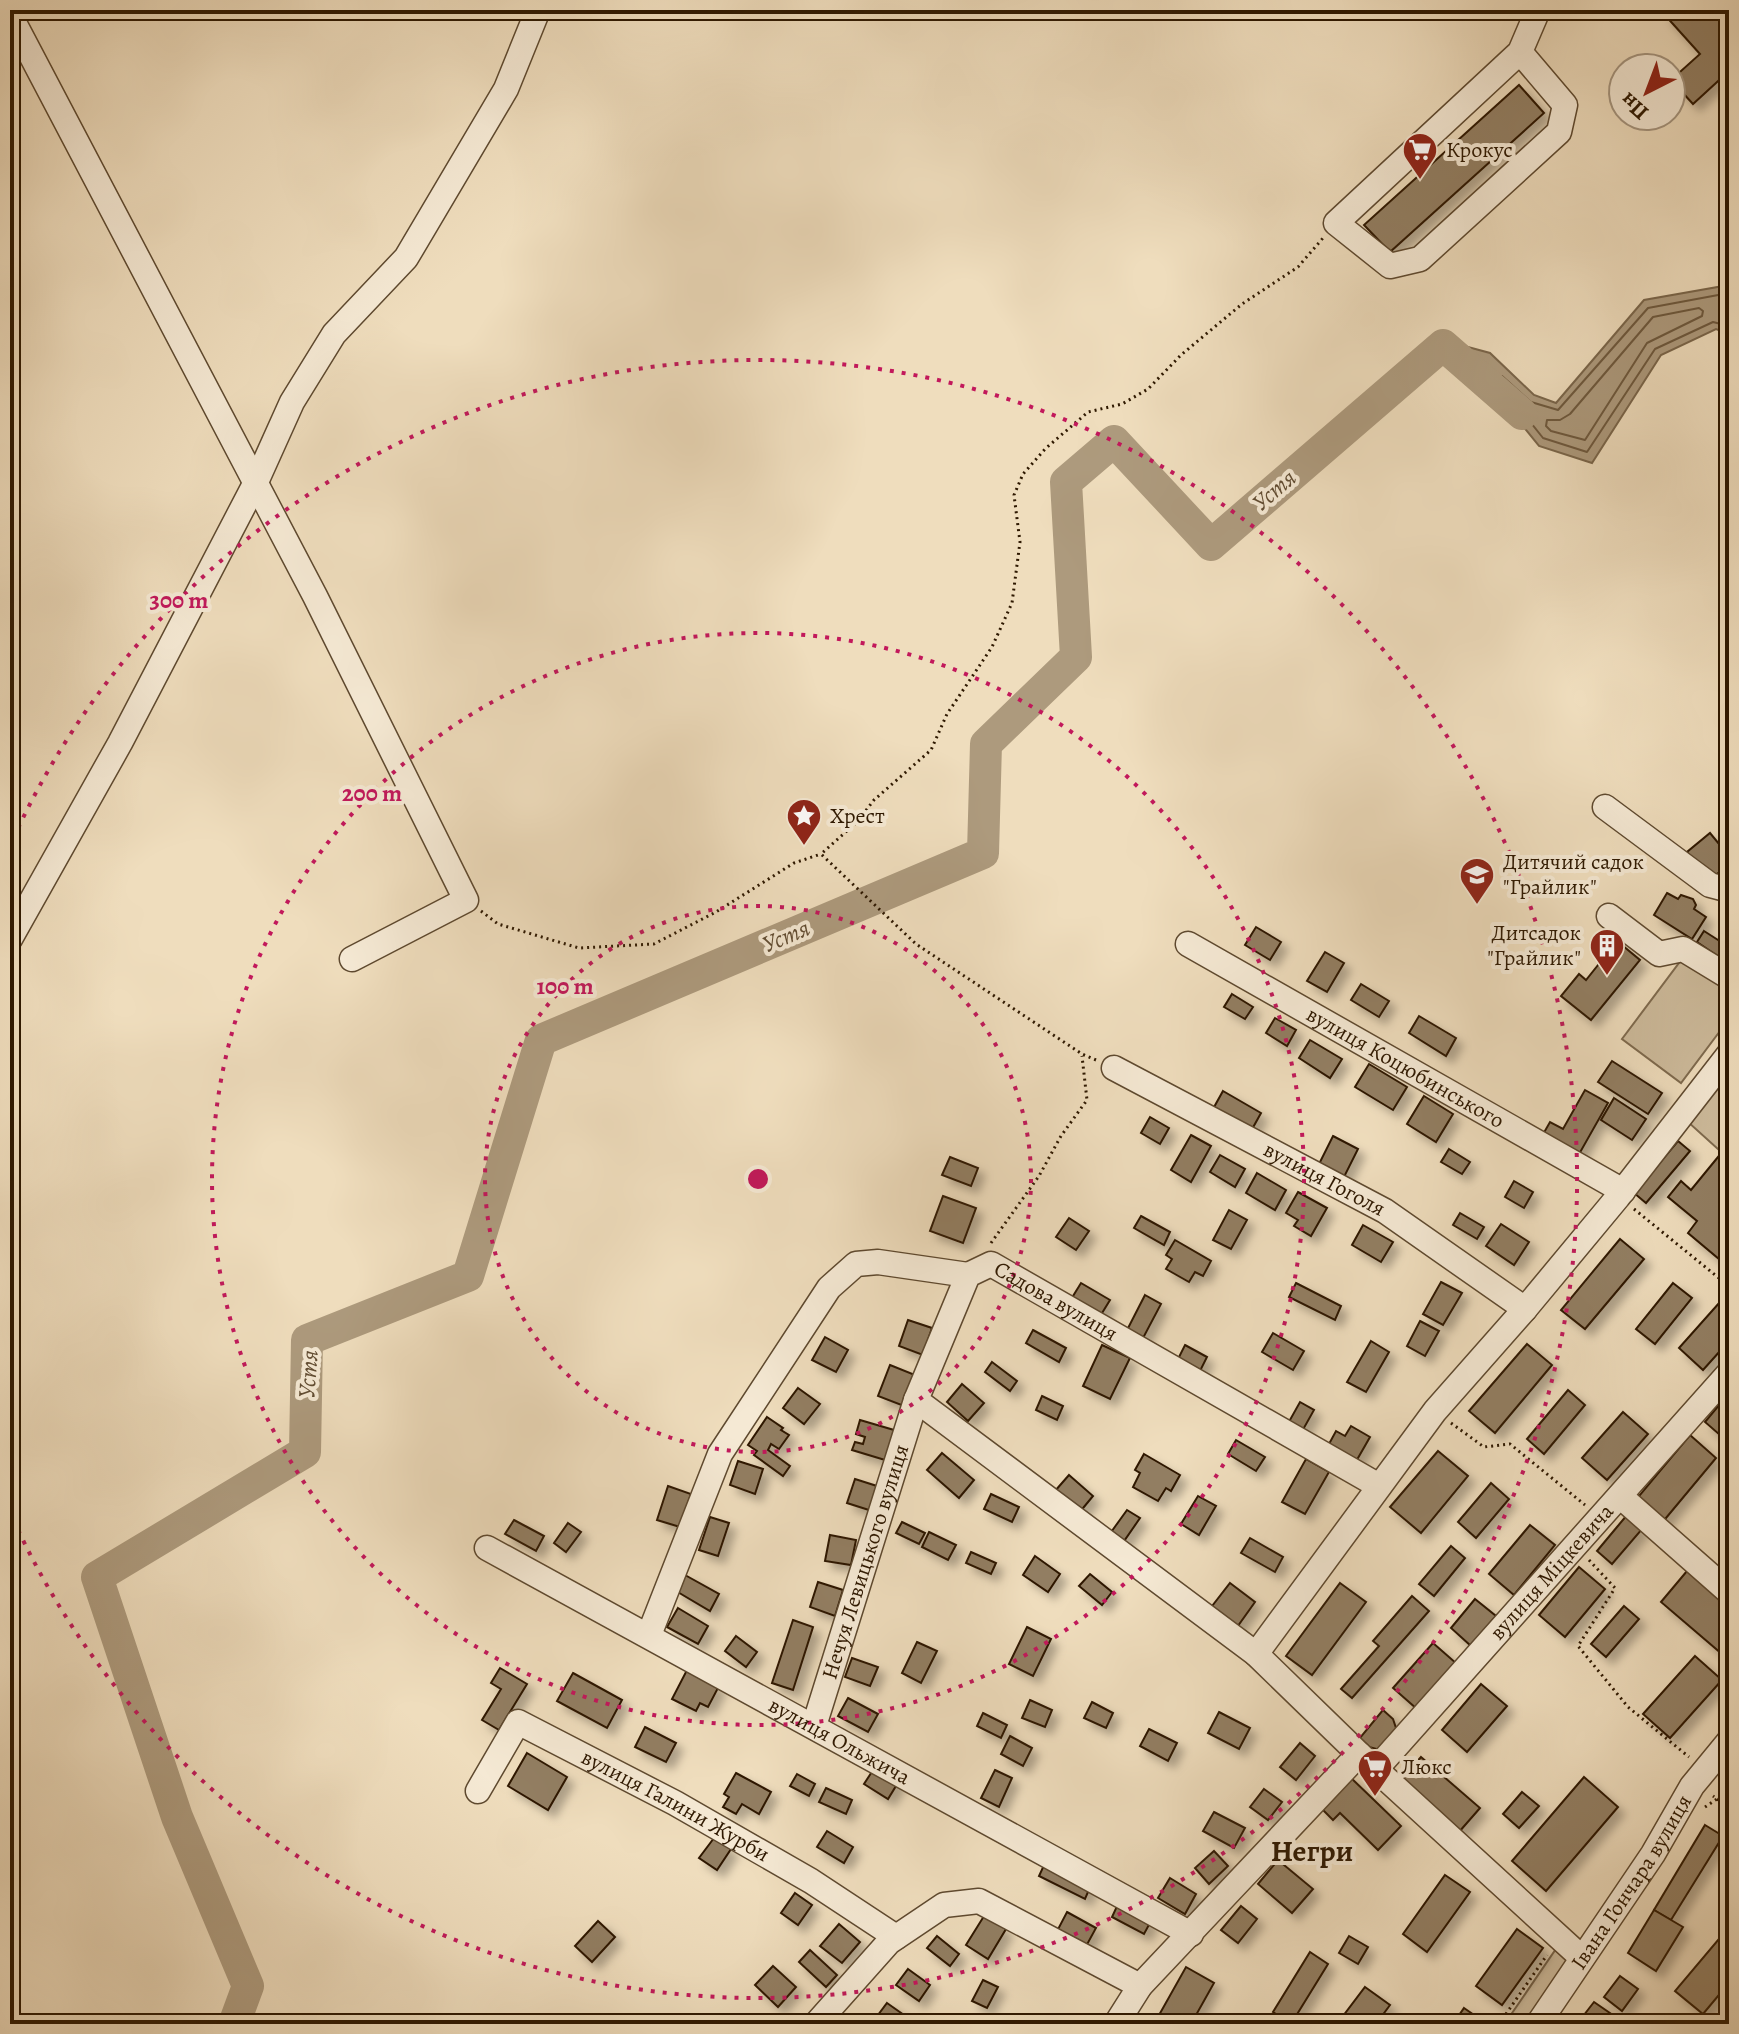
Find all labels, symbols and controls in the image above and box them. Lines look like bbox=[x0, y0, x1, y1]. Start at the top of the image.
north arrow bbox=[1607, 52, 1687, 132]
text: Пн bbox=[1614, 85, 1655, 127]
supermarket icon: Крокус bbox=[1401, 131, 1439, 181]
place label: Крокус bbox=[1446, 135, 1513, 165]
water label: Устя bbox=[1245, 462, 1303, 518]
text: 300 m bbox=[150, 584, 208, 616]
text: 200 m bbox=[342, 777, 402, 809]
place icon: Хрест bbox=[785, 797, 823, 847]
place label: Хрест bbox=[830, 801, 885, 831]
place label: Дитячий садок "Грайлик" bbox=[1503, 847, 1644, 902]
school or university icon: Дитячий садок "Грайлик" bbox=[1458, 856, 1496, 906]
water label: Устя bbox=[757, 912, 815, 960]
place label: Дитсадок "Грайлик" bbox=[1487, 918, 1581, 973]
building icon: Дитсадок "Грайлик" bbox=[1588, 927, 1626, 977]
text: 100 m bbox=[536, 970, 594, 1002]
street label: вулиця Коцюбинського bbox=[1301, 999, 1510, 1136]
street label: вулиця Гоголя bbox=[1258, 1135, 1391, 1224]
centre of rings bbox=[744, 1165, 772, 1193]
street label: Садова вулиця bbox=[989, 1254, 1123, 1348]
water label: Устя bbox=[290, 1349, 326, 1399]
street label: Нечуя Левицького вулиця bbox=[814, 1441, 916, 1683]
street label: вулиця Міцкевича bbox=[1483, 1497, 1621, 1647]
street label: вулиця Ольжича bbox=[763, 1690, 916, 1793]
street label: вулиця Галини Журби bbox=[576, 1742, 775, 1869]
supermarket icon: Люкс bbox=[1356, 1748, 1394, 1798]
place label: Люкс bbox=[1401, 1752, 1452, 1782]
street label: Івана Гончара вулиця bbox=[1564, 1789, 1699, 1976]
district label: Негри bbox=[1271, 1831, 1353, 1871]

